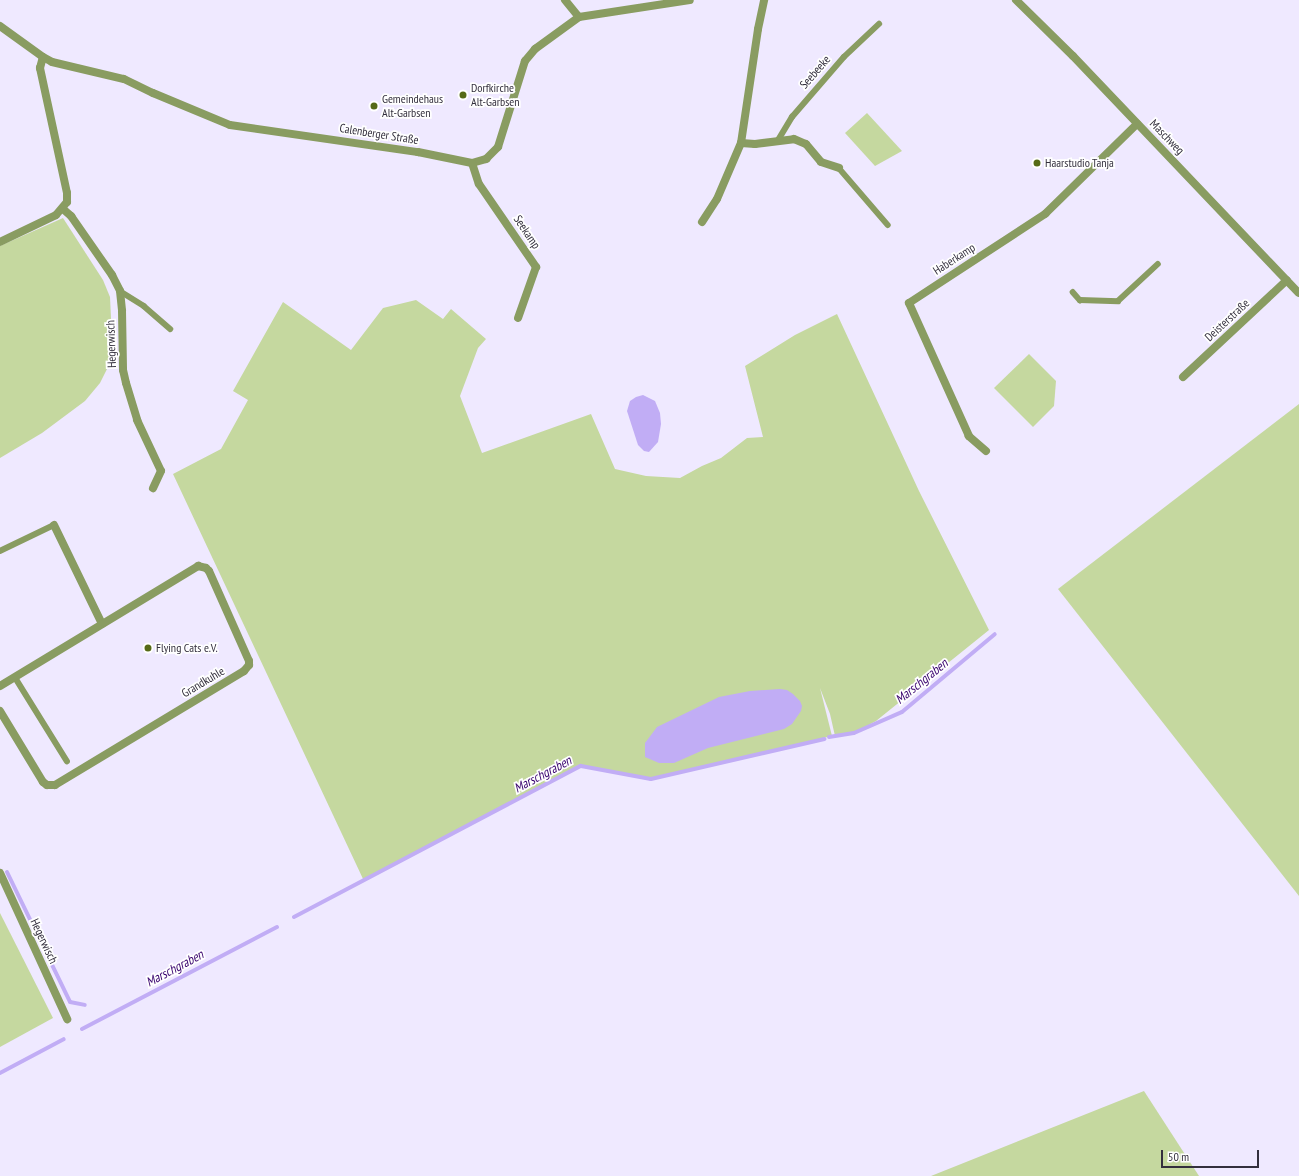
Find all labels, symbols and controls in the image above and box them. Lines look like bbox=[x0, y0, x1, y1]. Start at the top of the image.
street label: Seebeeke bbox=[797, 52, 833, 92]
place label: Dorfkirche Alt-Garbsen bbox=[471, 81, 519, 109]
marker: Dorfkirche Alt-Garbsen bbox=[458, 90, 468, 100]
place label: Gemeindehaus Alt-Garbsen bbox=[382, 92, 443, 120]
marker: Gemeindehaus Alt-Garbsen bbox=[369, 101, 379, 111]
street label: Maschweg bbox=[1147, 117, 1187, 157]
street label: Calenberger Straße bbox=[338, 121, 420, 147]
place label: Haarstudio Tanja bbox=[1045, 156, 1114, 170]
marker: Haarstudio Tanja bbox=[1032, 158, 1042, 168]
street label: Seekamp bbox=[511, 212, 543, 252]
street label: Haberkamp bbox=[930, 240, 978, 278]
street label: Deisterstraße bbox=[1202, 296, 1252, 344]
street label: Hegerwisch bbox=[103, 320, 119, 368]
place label: Flying Cats e.V. bbox=[156, 641, 218, 655]
marker: Flying Cats e.V. bbox=[143, 643, 153, 653]
water label: Marschgraben bbox=[893, 656, 951, 708]
street label: Grandkuhle bbox=[179, 664, 227, 700]
water label: Marschgraben bbox=[512, 753, 574, 797]
street label: Hegerwisch bbox=[27, 916, 61, 966]
water label: Marschgraben bbox=[144, 947, 206, 991]
scale bar bbox=[1163, 1142, 1261, 1168]
text: 50 m bbox=[1168, 1149, 1189, 1164]

